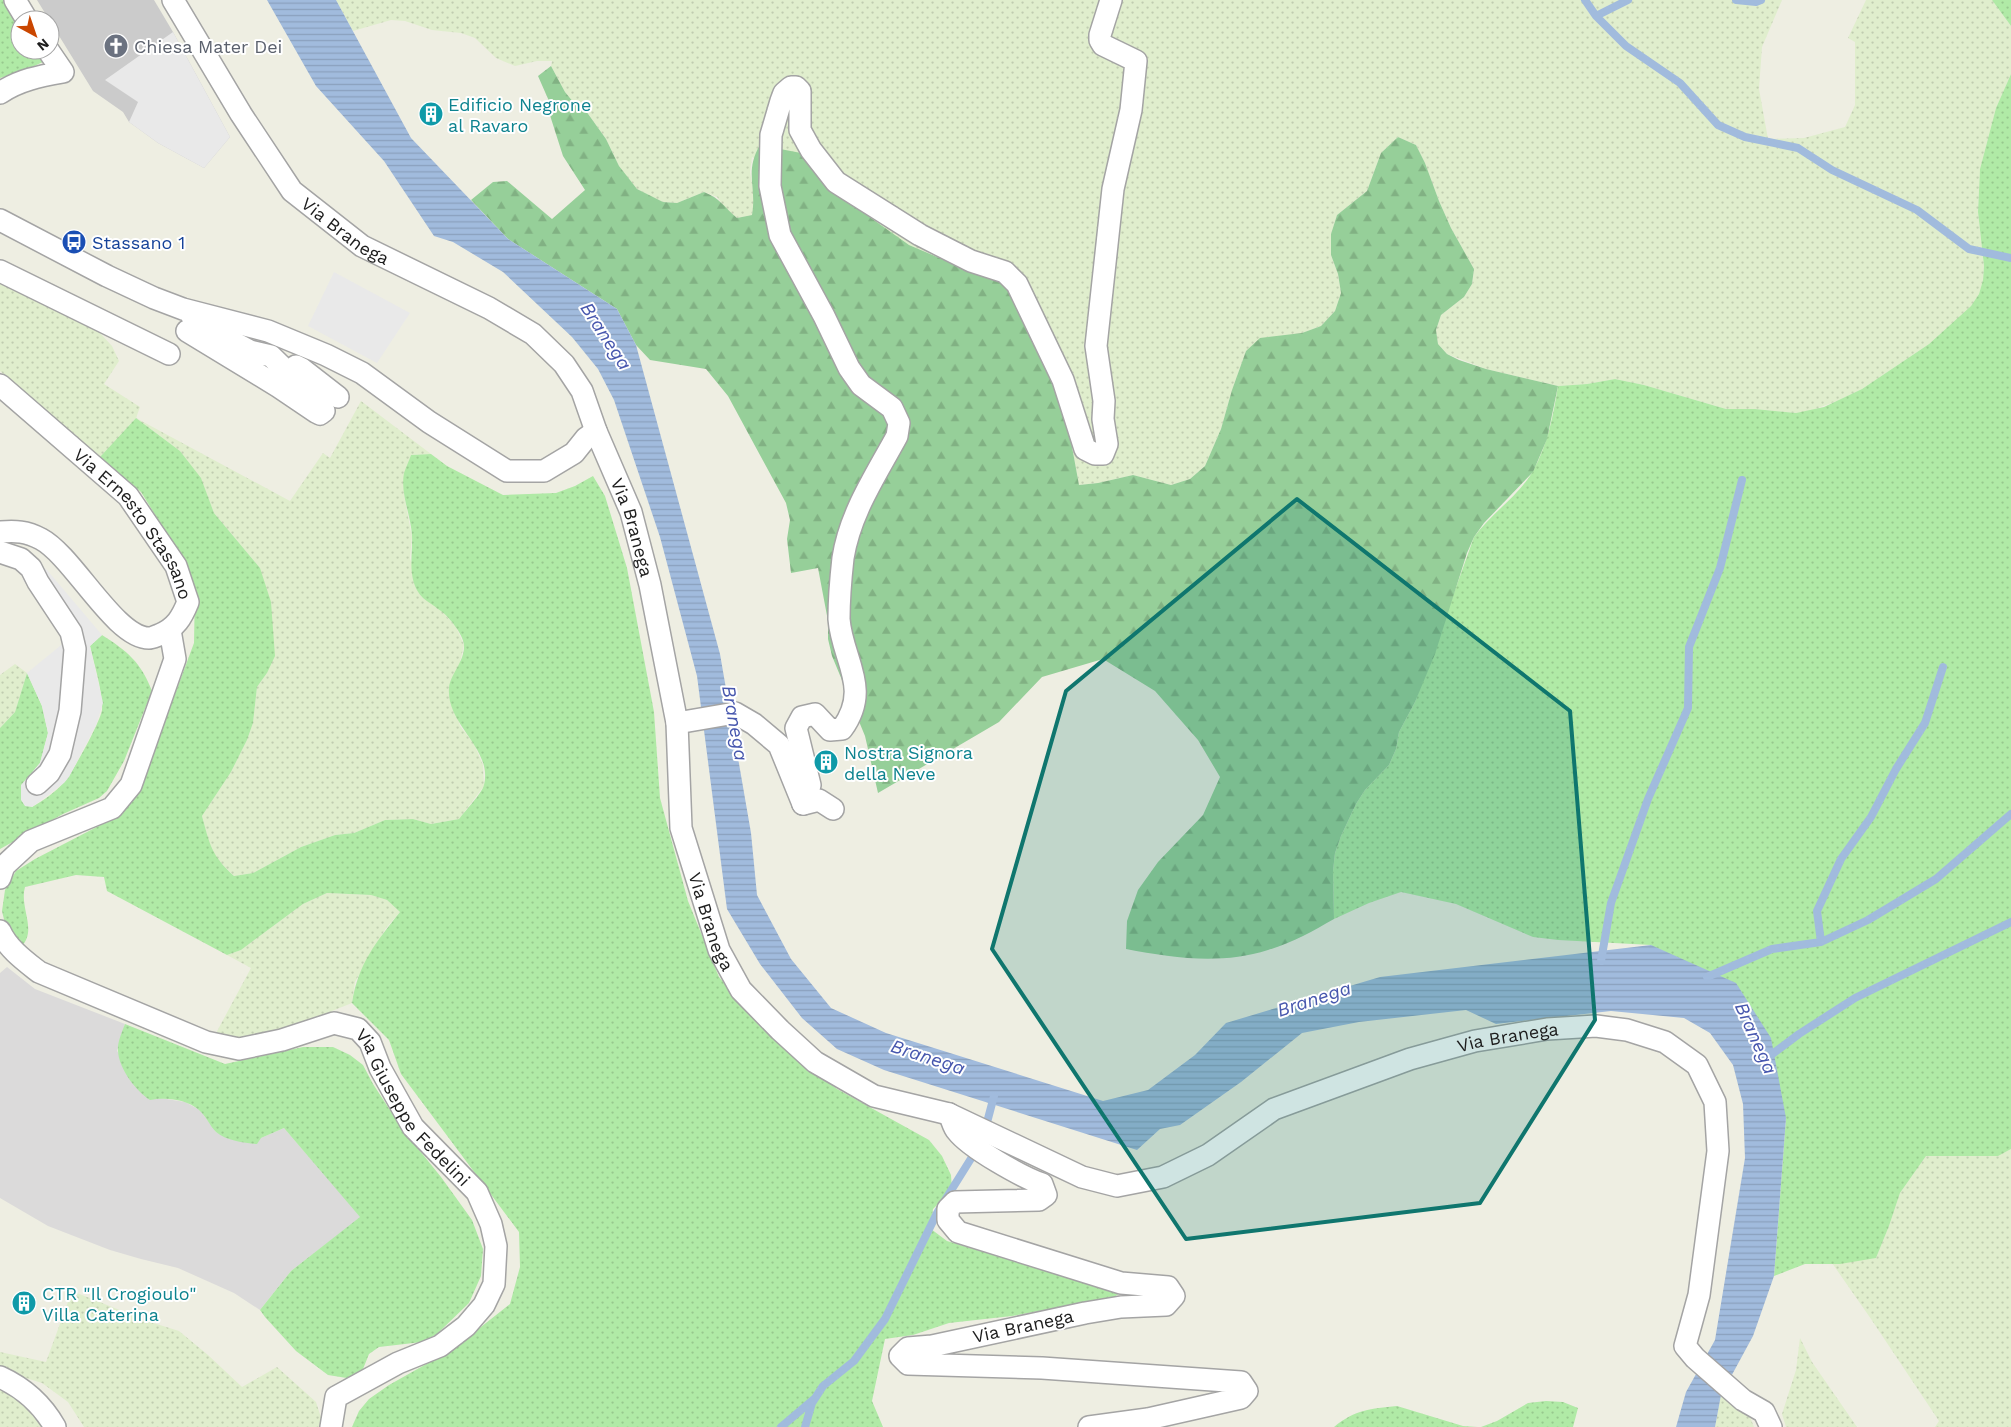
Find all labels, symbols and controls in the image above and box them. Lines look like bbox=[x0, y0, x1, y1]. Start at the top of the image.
north arrow bbox=[10, 10, 60, 60]
church icon: Chiesa Mater Dei bbox=[103, 33, 129, 59]
text: N bbox=[34, 35, 52, 54]
place label: Chiesa Mater Dei bbox=[134, 36, 282, 57]
place label: Edificio Negrone al Ravaro bbox=[448, 94, 591, 136]
building icon: Edificio Negrone al Ravaro bbox=[418, 101, 444, 127]
street label: Via Branega bbox=[298, 192, 393, 268]
bus stop icon: Stassano 1 bbox=[61, 229, 87, 255]
place label: Stassano 1 bbox=[92, 232, 185, 253]
water label: Branega bbox=[576, 298, 637, 375]
street label: Via Ernesto Stassano bbox=[70, 443, 197, 602]
street label: Via Branega bbox=[607, 475, 658, 579]
water label: Branega bbox=[717, 683, 753, 763]
place label: Nostra Signora della Neve bbox=[844, 742, 973, 784]
building icon: Nostra Signora della Neve bbox=[813, 749, 839, 775]
street label: Via Branega bbox=[685, 869, 739, 974]
water label: Branega bbox=[1274, 976, 1354, 1022]
water label: Branega bbox=[1730, 998, 1782, 1078]
street label: Via Branega bbox=[1455, 1018, 1559, 1056]
street label: Via Giuseppe Fedelini bbox=[352, 1024, 475, 1190]
water label: Branega bbox=[888, 1034, 968, 1080]
place label: CTR "Il Crogioulo" Villa Caterina bbox=[42, 1283, 197, 1325]
building icon: CTR "Il Crogioulo" Villa Caterina bbox=[11, 1290, 37, 1316]
street label: Via Branega bbox=[971, 1305, 1075, 1347]

